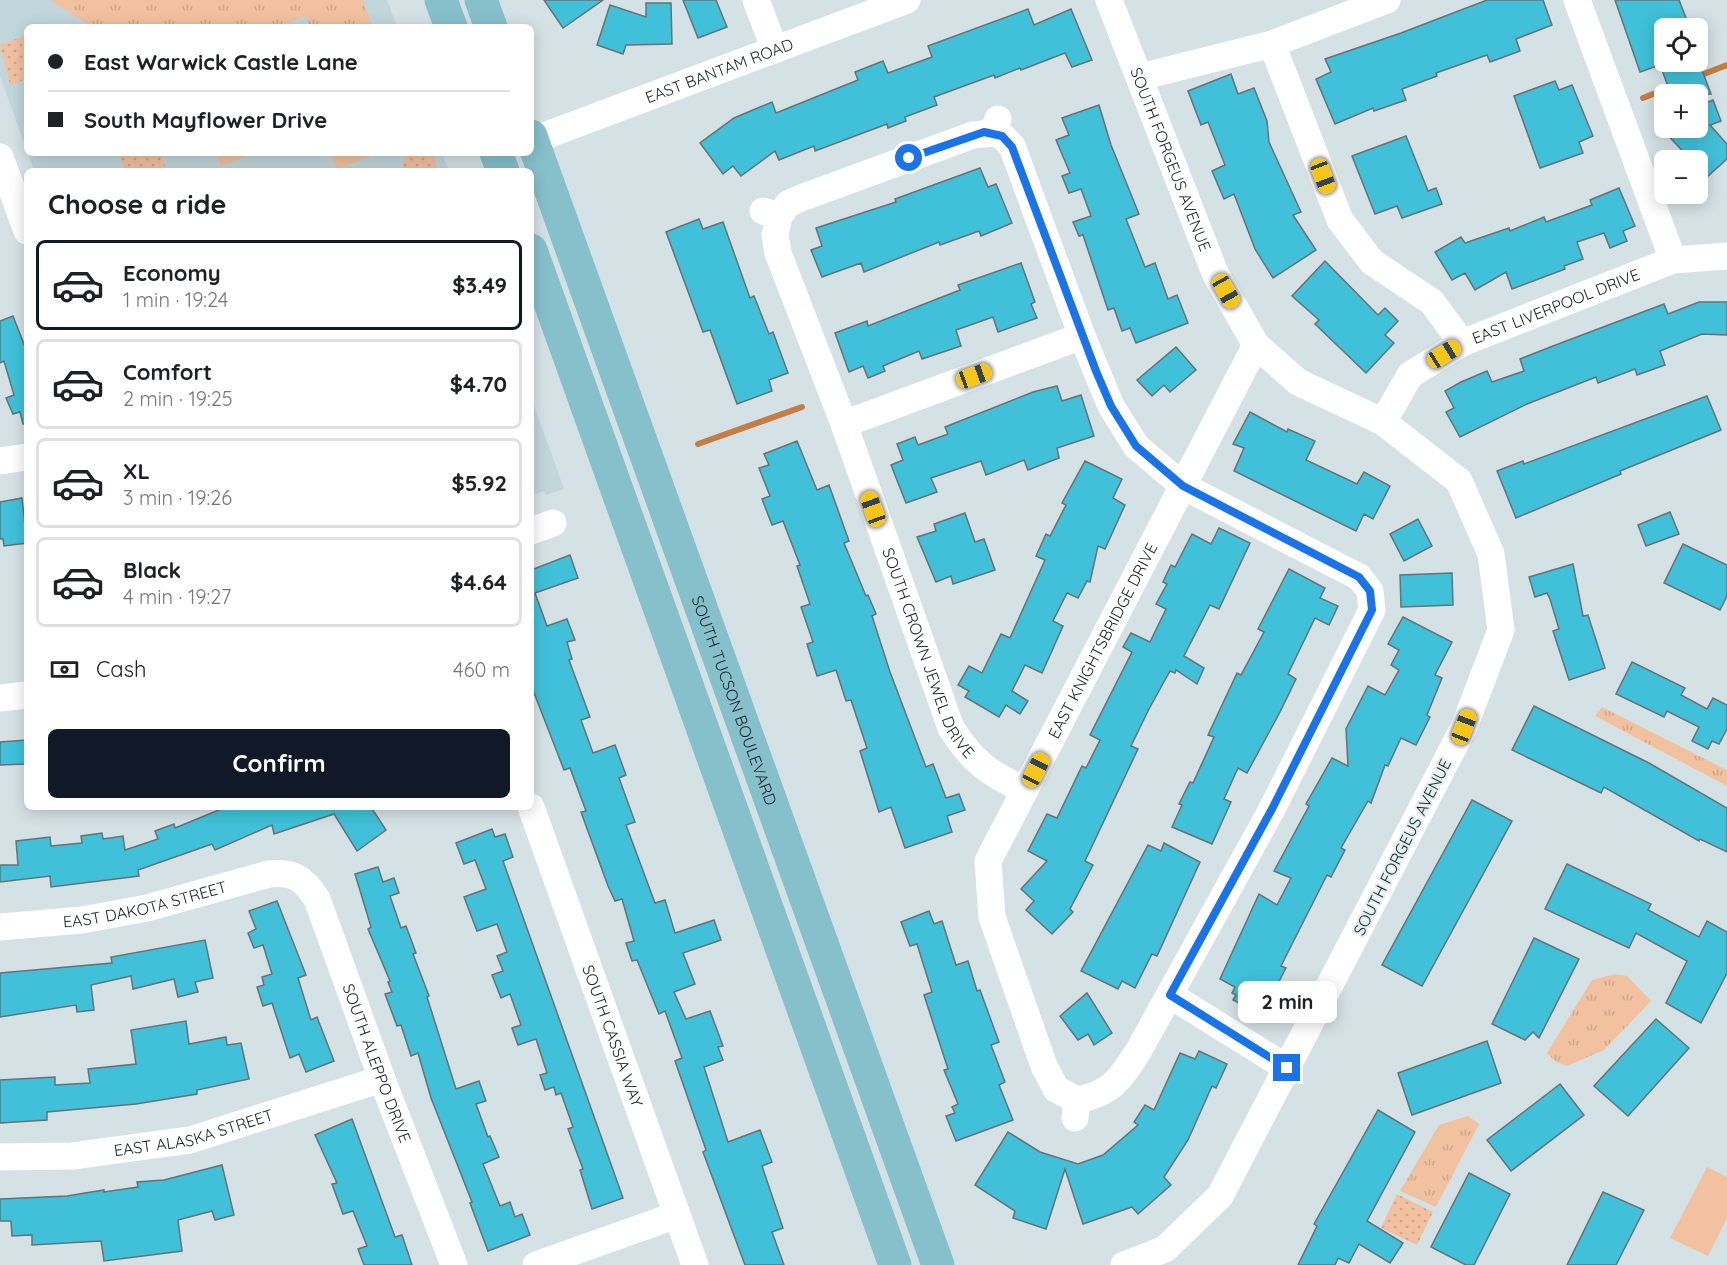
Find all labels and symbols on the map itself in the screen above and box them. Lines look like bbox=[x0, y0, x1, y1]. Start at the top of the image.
street label: EAST BANTAM ROAD bbox=[642, 34, 796, 107]
street label: SOUTH FORGEUS AVENUE bbox=[1126, 65, 1216, 254]
route start bbox=[895, 144, 922, 171]
car bbox=[1308, 156, 1338, 196]
street label: EAST LIVERPOOL DRIVE bbox=[1469, 264, 1642, 348]
car bbox=[1209, 271, 1243, 311]
car bbox=[1424, 337, 1464, 371]
car bbox=[954, 361, 994, 391]
car bbox=[858, 489, 888, 529]
street label: EAST KNIGHTSBRIDGE DRIVE bbox=[1043, 539, 1162, 742]
street label: SOUTH CROWN JEWEL DRIVE bbox=[878, 545, 979, 762]
street label: SOUTH TUCSON BOULEVARD bbox=[688, 593, 781, 808]
car bbox=[1449, 707, 1479, 747]
car bbox=[1020, 750, 1052, 790]
street label: SOUTH FORGEUS AVENUE bbox=[1349, 755, 1455, 939]
street label: EAST DAKOTA STREET bbox=[62, 876, 229, 932]
street label: SOUTH CASSIA WAY bbox=[578, 962, 648, 1110]
street label: SOUTH ALEPPO DRIVE bbox=[338, 981, 416, 1145]
callout: 2 min bbox=[1238, 981, 1336, 1023]
route end bbox=[1273, 1054, 1300, 1081]
street label: EAST ALASKA STREET bbox=[112, 1104, 276, 1160]

